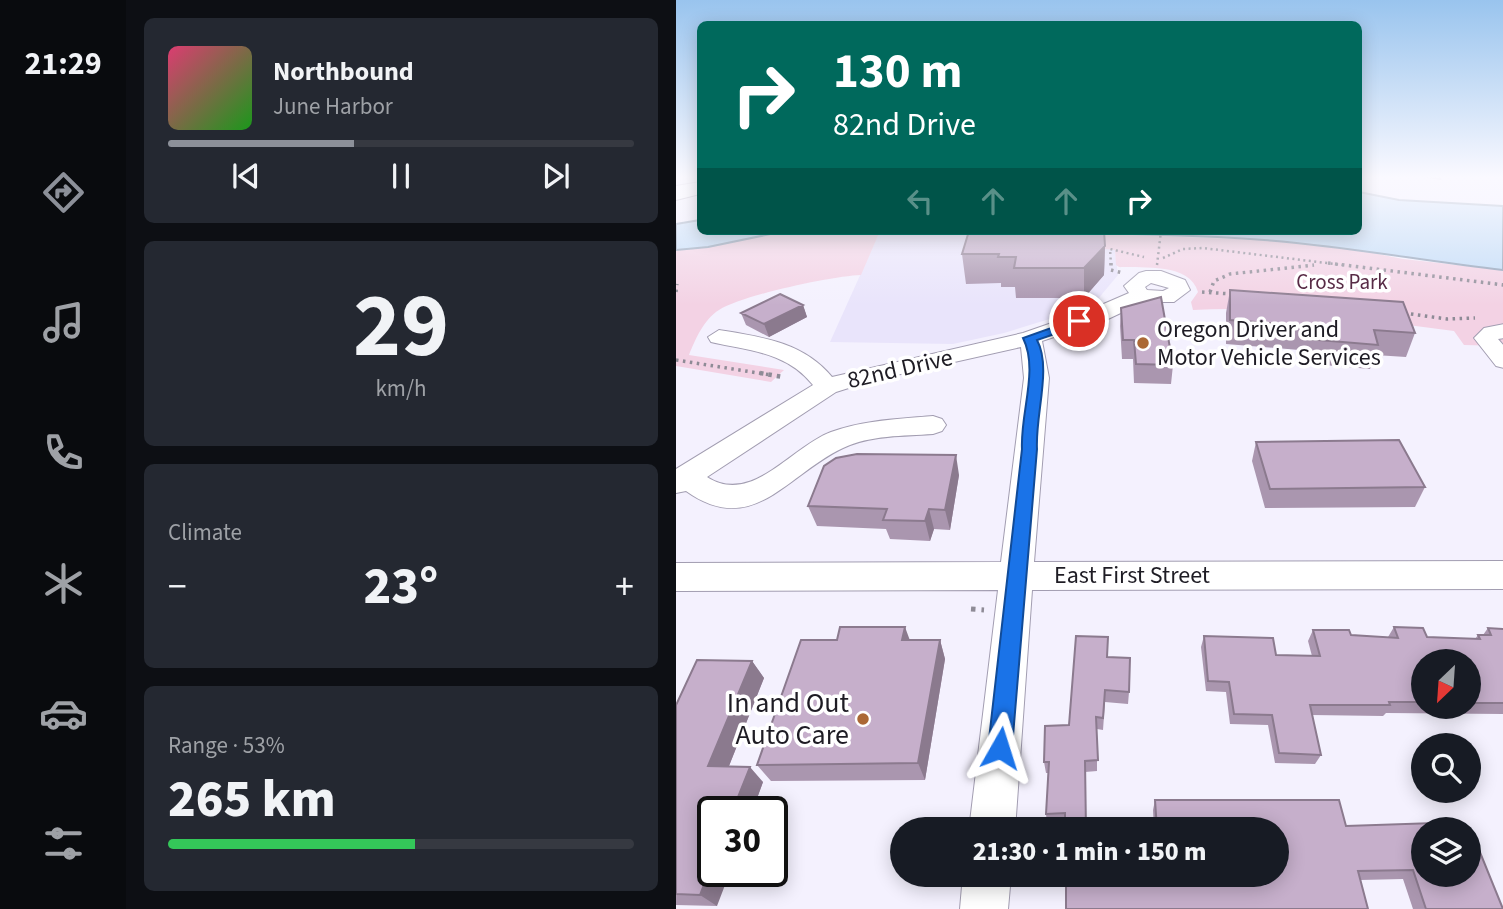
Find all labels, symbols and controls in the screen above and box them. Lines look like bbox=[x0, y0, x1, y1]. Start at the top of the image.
text: 130 m bbox=[833, 37, 962, 107]
text: 21:29 bbox=[24, 41, 102, 87]
icon: right bbox=[718, 49, 809, 140]
text: Northbound bbox=[273, 53, 414, 90]
text: June Harbor bbox=[273, 90, 393, 123]
text: 82nd Drive bbox=[833, 102, 976, 148]
icon: previous bbox=[227, 157, 265, 195]
icon: pause bbox=[382, 157, 420, 195]
icon: next bbox=[537, 157, 575, 195]
icon: directions bbox=[39, 168, 88, 217]
icon: left bbox=[901, 182, 939, 220]
icon: ahead bbox=[974, 182, 1012, 220]
icon: ahead bbox=[1047, 182, 1085, 220]
icon: right bbox=[1120, 182, 1158, 220]
text: 29 bbox=[353, 262, 449, 391]
park label: Cross Park bbox=[1296, 267, 1388, 297]
pin bbox=[1049, 291, 1109, 351]
icon: music bbox=[39, 298, 88, 347]
icon: arrive bbox=[1060, 302, 1098, 340]
place label: Oregon Driver and Motor Vehicle Services bbox=[1157, 312, 1381, 375]
marker: Oregon Driver and Motor Vehicle Services bbox=[1135, 335, 1151, 351]
street label: 82nd Drive bbox=[844, 340, 956, 398]
text: km/h bbox=[375, 372, 427, 405]
icon: phone bbox=[39, 428, 88, 477]
text: Climate bbox=[168, 516, 242, 549]
text: 23° bbox=[364, 550, 438, 624]
street label: East First Street bbox=[1054, 558, 1210, 593]
icon: climate bbox=[39, 559, 88, 608]
text: − bbox=[168, 560, 187, 614]
text: + bbox=[615, 560, 634, 614]
north arrow bbox=[1411, 649, 1481, 719]
map controls bbox=[1411, 649, 1481, 887]
place label: In and Out Auto Care bbox=[727, 683, 850, 755]
icon: car bbox=[39, 689, 88, 738]
marker: In and Out Auto Care bbox=[855, 711, 871, 727]
position arrow bbox=[963, 711, 1037, 785]
text: Range · 53% bbox=[168, 729, 285, 762]
button: search bbox=[1411, 733, 1481, 803]
text: 265 km bbox=[168, 763, 336, 837]
speed limit sign: 30 bbox=[697, 796, 788, 887]
button: layers bbox=[1411, 817, 1481, 887]
icon: filters bbox=[39, 819, 88, 868]
text: 21:30 · 1 min · 150 m bbox=[973, 833, 1206, 870]

